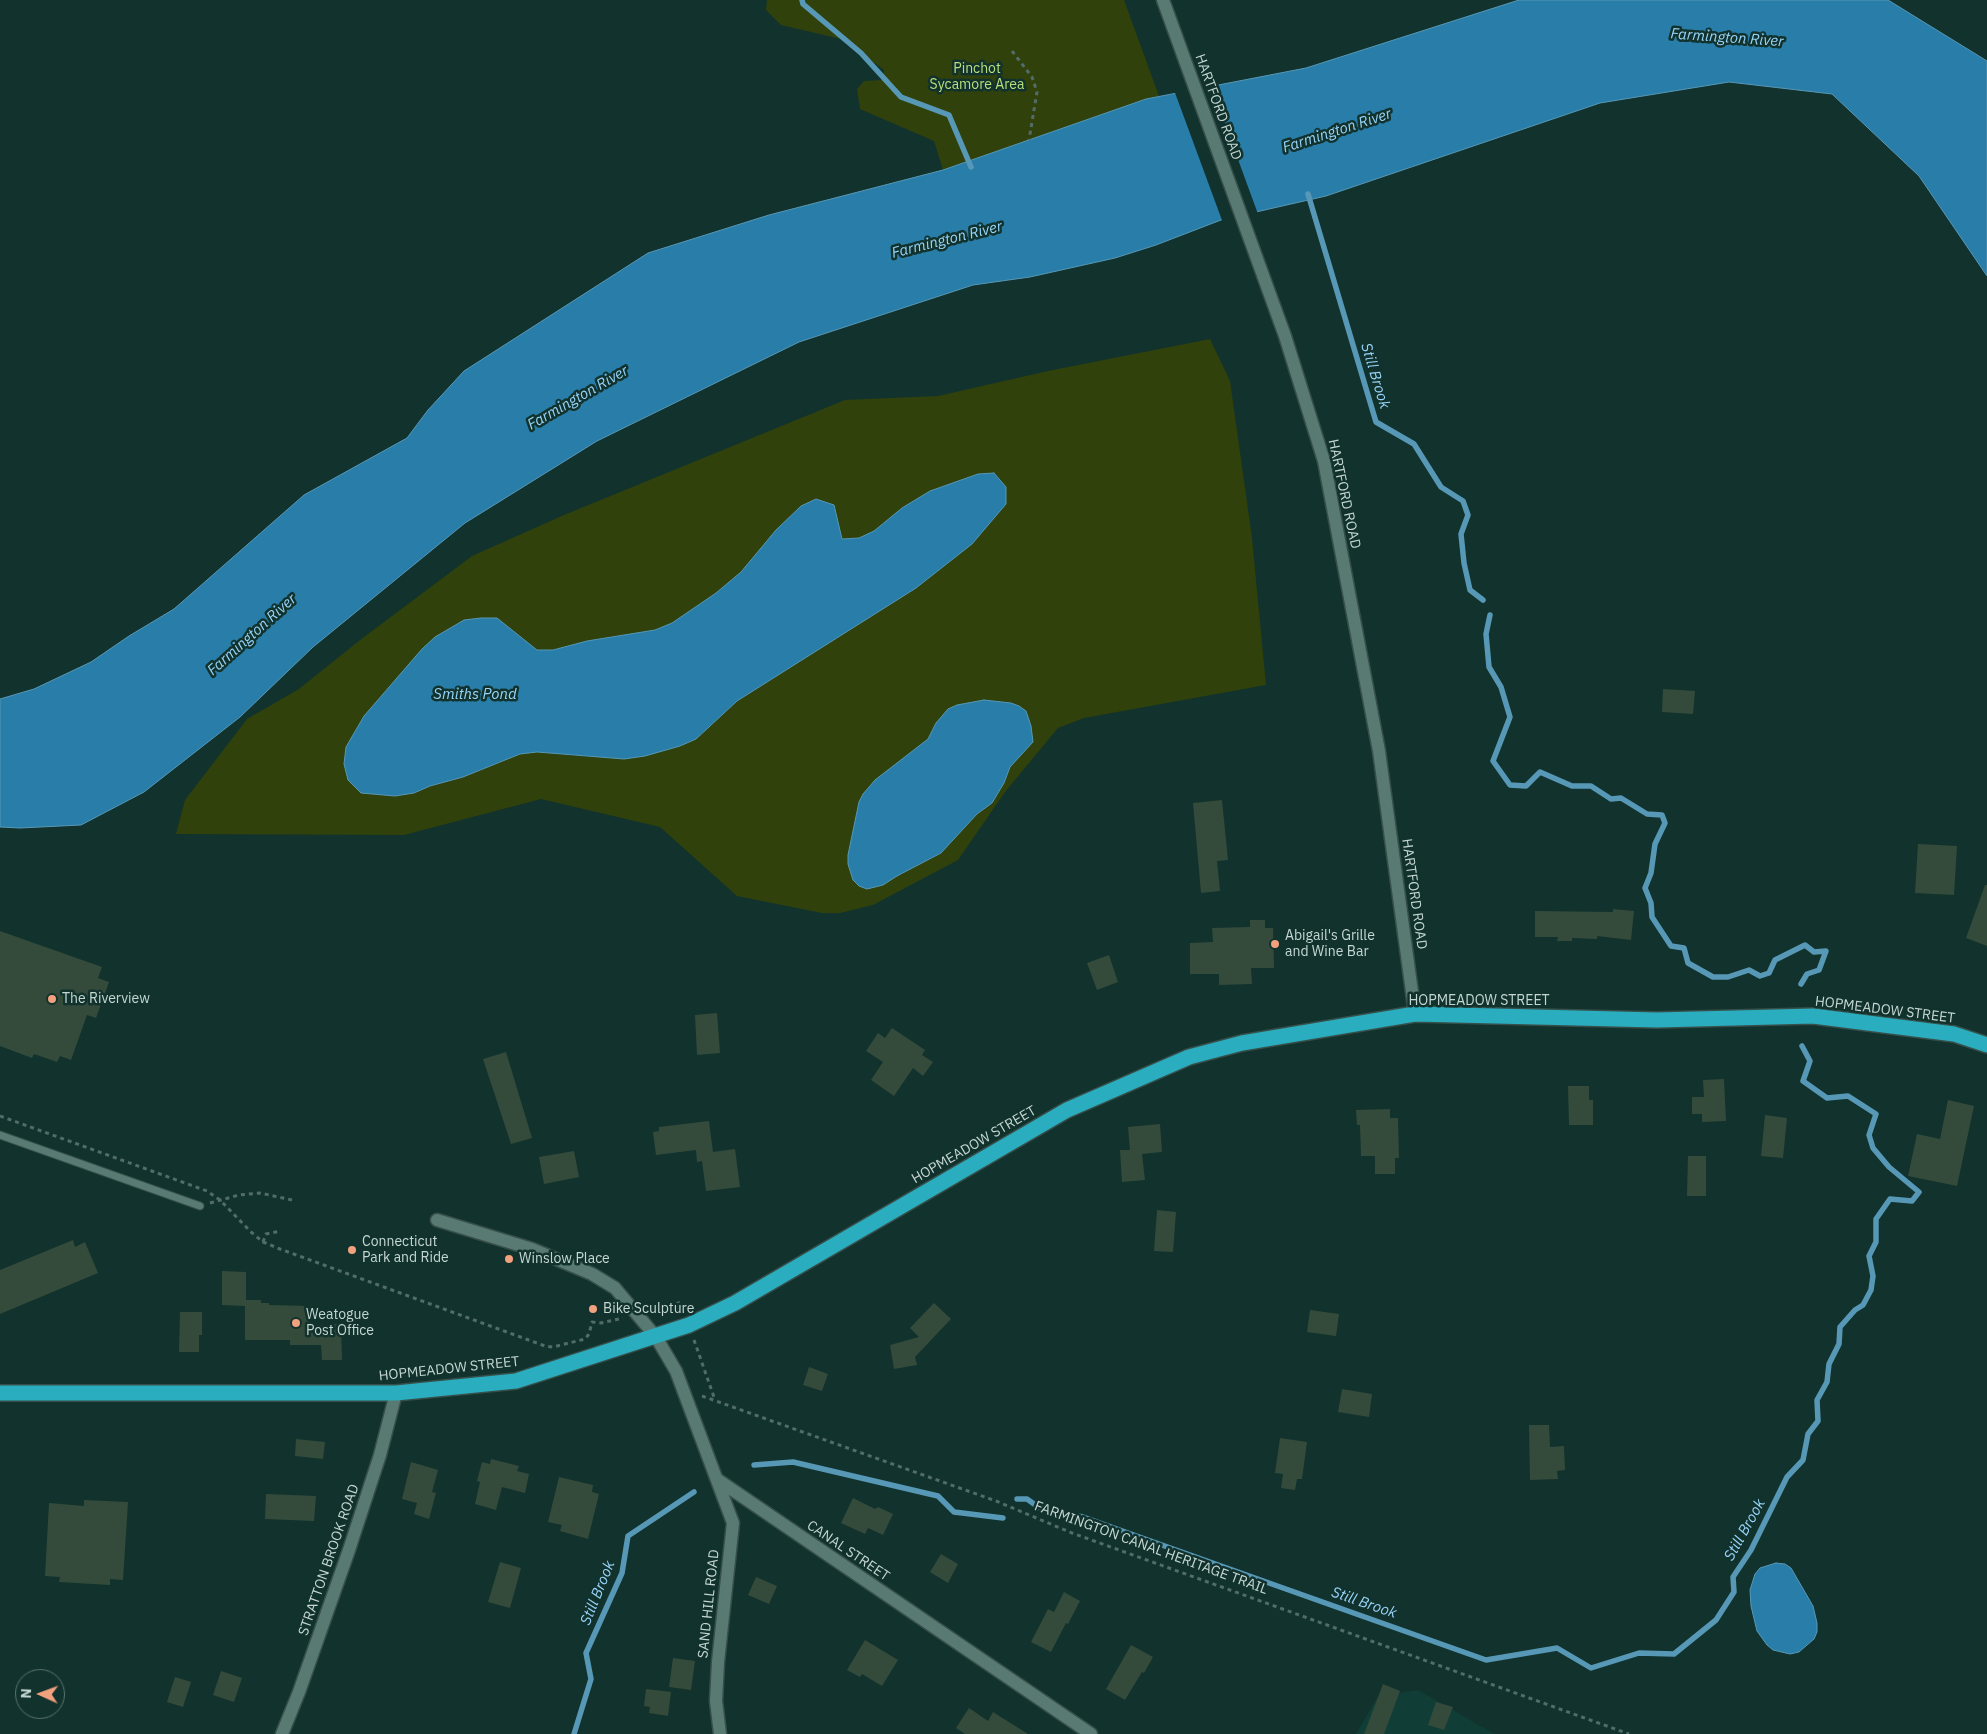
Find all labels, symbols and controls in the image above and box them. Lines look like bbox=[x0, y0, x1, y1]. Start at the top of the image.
water label: Farmington River bbox=[1670, 25, 1784, 51]
street label: HARTFORD ROAD bbox=[1191, 52, 1245, 162]
park label: Pinchot Sycamore Area bbox=[930, 61, 1024, 94]
water label: Farmington River bbox=[1280, 105, 1394, 157]
water label: Farmington River bbox=[890, 218, 1004, 262]
water label: Still Brook bbox=[1356, 341, 1394, 411]
water label: Farmington River bbox=[524, 362, 632, 434]
street label: HARTFORD ROAD bbox=[1324, 438, 1364, 550]
water label: Farmington River bbox=[204, 590, 300, 680]
water label: Smiths Pond bbox=[433, 686, 517, 704]
street label: HARTFORD ROAD bbox=[1398, 838, 1430, 950]
place label: Abigail's Grille and Wine Bar bbox=[1285, 928, 1375, 960]
marker: Abigail's Grille and Wine Bar bbox=[1269, 938, 1281, 950]
place label: The Riverview bbox=[62, 991, 150, 1007]
marker: The Riverview bbox=[46, 993, 58, 1005]
street label: HOPMEADOW STREET bbox=[1408, 993, 1550, 1009]
street label: HOPMEADOW STREET bbox=[1814, 993, 1956, 1027]
street label: HOPMEADOW STREET bbox=[909, 1102, 1039, 1188]
place label: Connecticut Park and Ride bbox=[362, 1234, 449, 1266]
marker: Connecticut Park and Ride bbox=[346, 1244, 358, 1256]
place label: Winslow Place bbox=[519, 1251, 610, 1267]
marker: Winslow Place bbox=[503, 1253, 515, 1265]
place label: Bike Sculpture bbox=[603, 1301, 694, 1317]
marker: Bike Sculpture bbox=[587, 1303, 599, 1315]
place label: Weatogue Post Office bbox=[306, 1307, 374, 1340]
marker: Weatogue Post Office bbox=[290, 1317, 302, 1329]
street label: HOPMEADOW STREET bbox=[378, 1353, 520, 1385]
street label: STRATTON BROOK ROAD bbox=[295, 1482, 363, 1638]
water label: Still Brook bbox=[1721, 1496, 1769, 1564]
street label: FARMINGTON CANAL HERITAGE TRAIL bbox=[1032, 1498, 1270, 1598]
street label: CANAL STREET bbox=[803, 1517, 893, 1585]
street label: SAND HILL ROAD bbox=[695, 1549, 723, 1659]
water label: Still Brook bbox=[577, 1558, 619, 1628]
water label: Still Brook bbox=[1329, 1583, 1399, 1623]
north arrow bbox=[15, 1669, 65, 1719]
text: N bbox=[17, 1688, 35, 1699]

